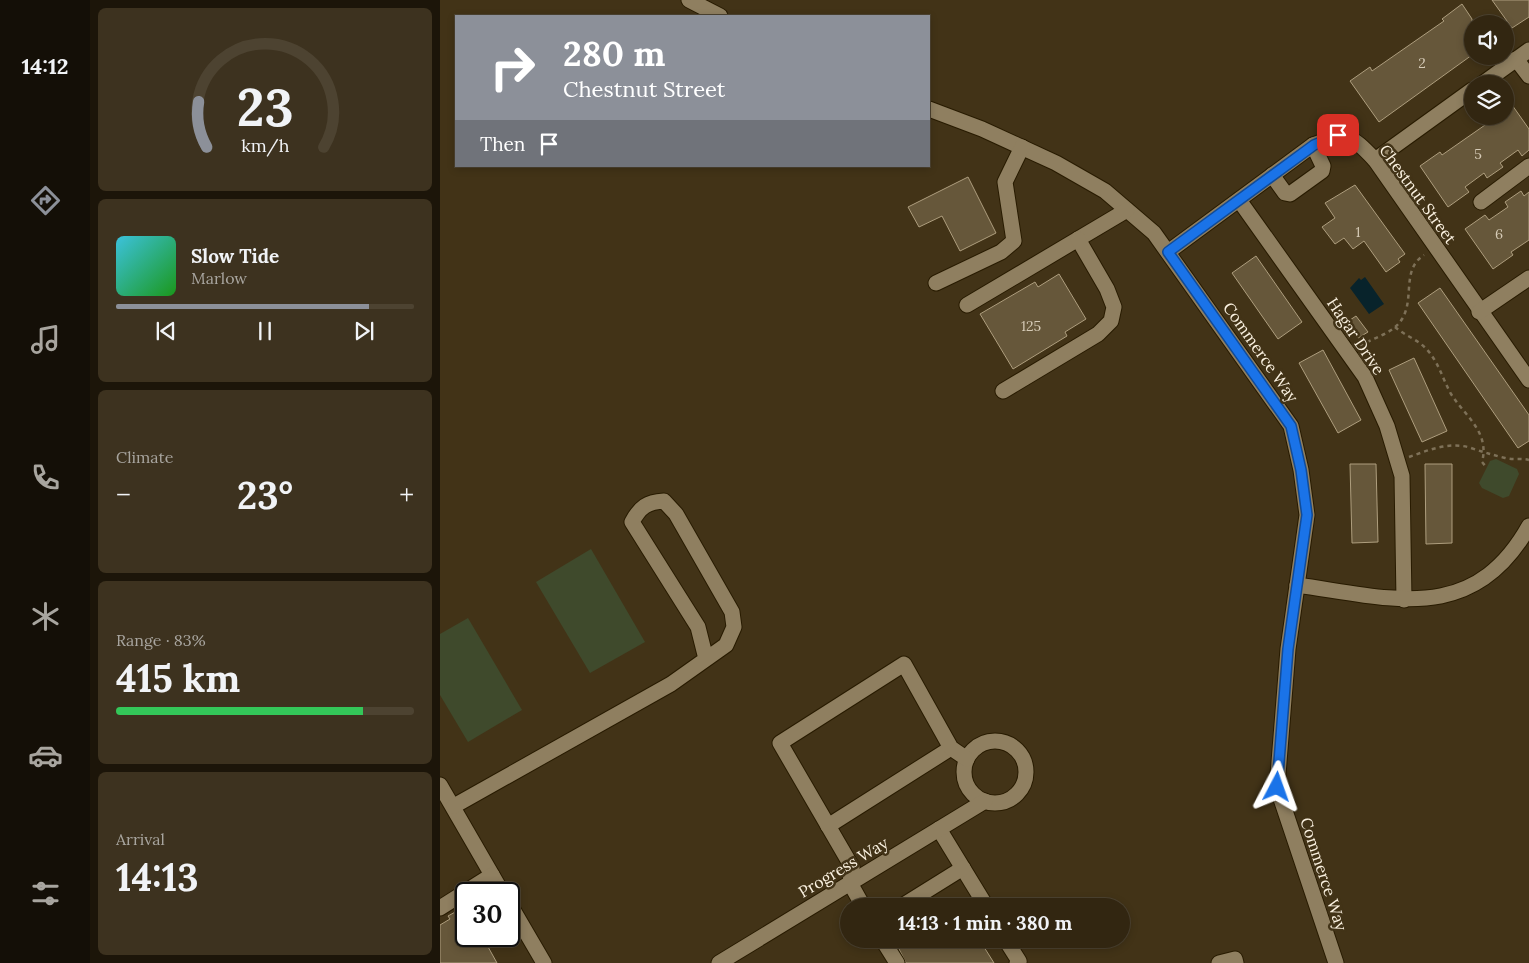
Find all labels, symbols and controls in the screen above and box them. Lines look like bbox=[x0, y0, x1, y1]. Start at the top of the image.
map controls bbox=[1464, 15, 1514, 125]
button: sound bbox=[1464, 15, 1514, 65]
text: 280 m bbox=[563, 31, 665, 76]
icon: right bbox=[480, 35, 545, 100]
text: 14:12 bbox=[21, 52, 69, 80]
house number: 2 bbox=[1418, 54, 1426, 72]
text: 23 bbox=[237, 74, 293, 140]
text: Chestnut Street bbox=[563, 75, 725, 103]
button: layers bbox=[1464, 75, 1514, 125]
pin bbox=[1317, 114, 1359, 156]
icon: arrive bbox=[1324, 121, 1352, 149]
icon: arrive bbox=[535, 130, 563, 158]
text: Then bbox=[480, 132, 525, 156]
text: km/h bbox=[241, 134, 289, 157]
street label: Chestnut Street bbox=[1375, 140, 1461, 248]
house number: 5 bbox=[1474, 145, 1482, 163]
icon: directions bbox=[28, 183, 63, 218]
house number: 1 bbox=[1355, 223, 1361, 241]
house number: 6 bbox=[1495, 225, 1503, 243]
text: Slow Tide bbox=[191, 244, 279, 268]
text: Marlow bbox=[191, 268, 247, 288]
street label: Hagar Drive bbox=[1323, 294, 1389, 379]
street label: Commerce Way bbox=[1219, 298, 1303, 406]
icon: previous bbox=[152, 317, 180, 345]
icon: pause bbox=[251, 317, 279, 345]
icon: next bbox=[350, 317, 378, 345]
house number: 125 bbox=[1021, 317, 1041, 335]
icon: music bbox=[28, 322, 63, 357]
text: Climate bbox=[116, 447, 173, 467]
icon: phone bbox=[28, 460, 63, 495]
text: 23° bbox=[237, 471, 293, 519]
text: − bbox=[116, 477, 131, 513]
text: + bbox=[399, 477, 414, 513]
icon: climate bbox=[28, 599, 63, 634]
text: Range · 83% bbox=[116, 630, 206, 650]
text: 415 km bbox=[116, 654, 240, 702]
icon: car bbox=[28, 738, 63, 773]
position arrow bbox=[1250, 760, 1302, 812]
street label: Commerce Way bbox=[1296, 815, 1352, 934]
text: Arrival bbox=[116, 829, 165, 849]
street label: Progress Way bbox=[795, 832, 892, 902]
text: 14:13 bbox=[116, 853, 198, 901]
icon: filters bbox=[28, 876, 63, 911]
speed limit sign: 30 bbox=[455, 882, 520, 947]
text: 14:13 · 1 min · 380 m bbox=[898, 911, 1072, 935]

